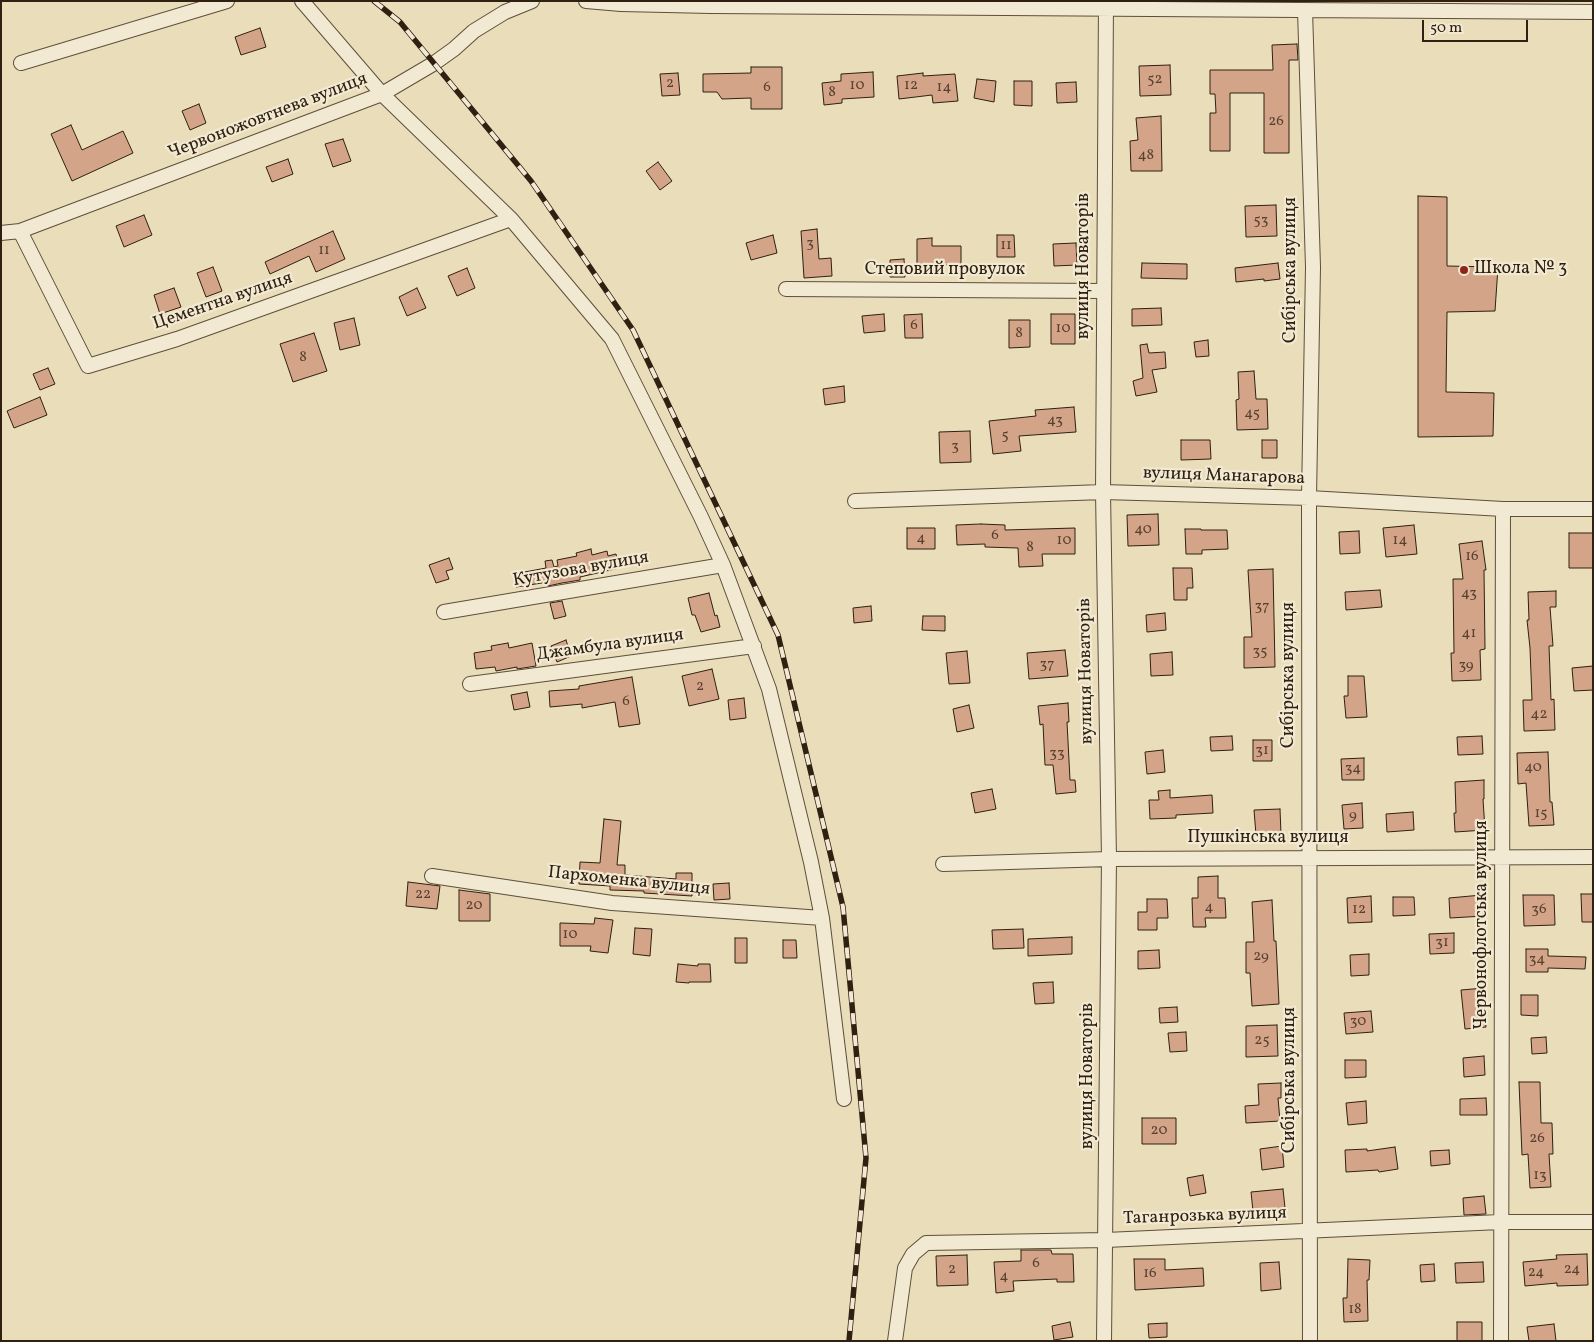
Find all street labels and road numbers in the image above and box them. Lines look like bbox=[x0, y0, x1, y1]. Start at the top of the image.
street label: Червоножовтнева вулиця bbox=[165, 69, 371, 165]
street label: вулиця Новаторів bbox=[1074, 193, 1096, 339]
street label: Сибірська вулиця bbox=[1281, 197, 1303, 343]
street label: Степовий провулок bbox=[865, 260, 1025, 282]
street label: Цементна вулиця bbox=[150, 268, 296, 336]
street label: вулиця Манагарова bbox=[1142, 463, 1306, 491]
street label: Кутузова вулиця bbox=[511, 547, 651, 593]
street label: вулиця Новаторів bbox=[1075, 598, 1099, 744]
street label: Сибірська вулиця bbox=[1279, 602, 1301, 748]
street label: Джамбула вулиця bbox=[535, 625, 685, 667]
street label: Червонофлотська вулиця bbox=[1472, 820, 1494, 1030]
street label: Пушкінська вулиця bbox=[1187, 828, 1349, 850]
street label: Пархоменка вулиця bbox=[547, 863, 711, 901]
street label: вулиця Новаторів bbox=[1078, 1003, 1100, 1149]
street label: Сибірська вулиця bbox=[1280, 1007, 1302, 1153]
street label: Таганрозька вулиця bbox=[1123, 1203, 1287, 1231]

